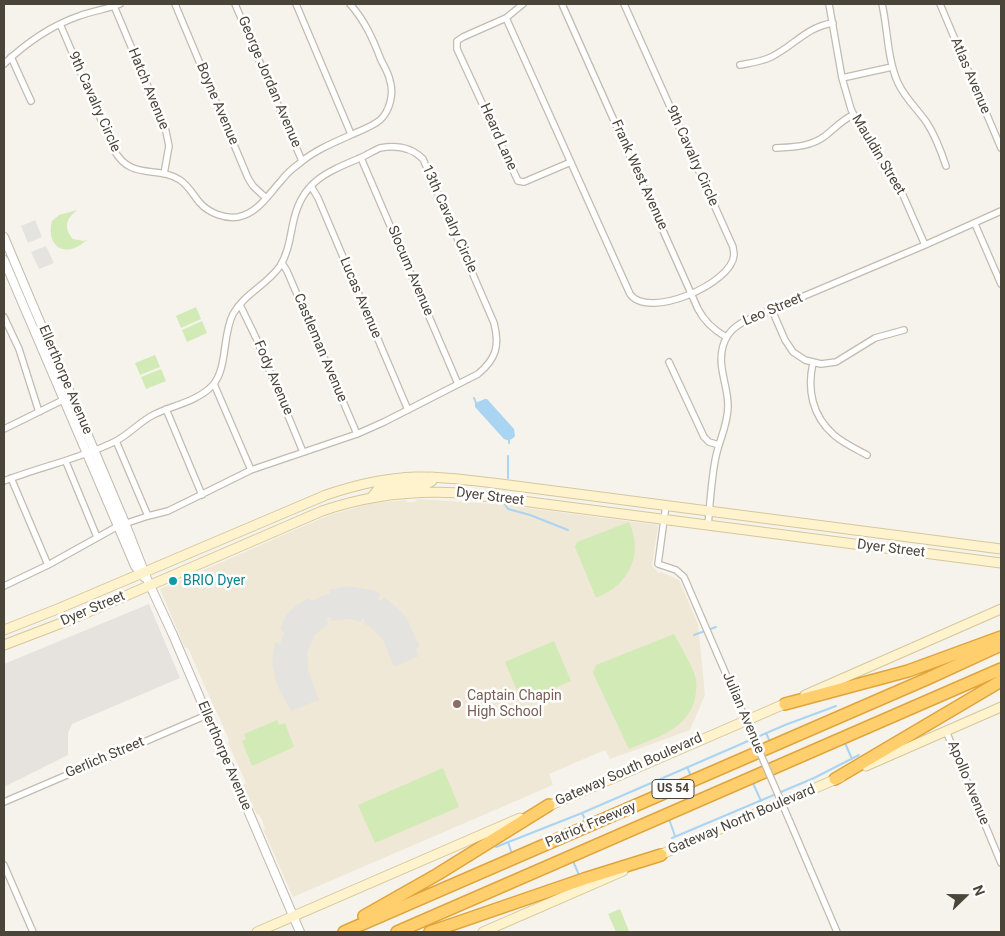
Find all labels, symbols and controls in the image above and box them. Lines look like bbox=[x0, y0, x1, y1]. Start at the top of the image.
street label: George Jordan Avenue bbox=[234, 14, 304, 150]
street label: Atlas Avenue bbox=[946, 35, 994, 117]
street label: Hatch Avenue bbox=[124, 46, 172, 132]
street label: 9th Cavalry Circle bbox=[64, 49, 124, 155]
street label: Boyne Avenue bbox=[192, 60, 242, 148]
street label: Heard Lane bbox=[476, 101, 520, 173]
street label: 9th Cavalry Circle bbox=[662, 103, 722, 209]
street label: Mauldin Street bbox=[848, 112, 908, 198]
street label: Frank West Avenue bbox=[607, 117, 671, 233]
street label: 13th Cavalry Circle bbox=[418, 163, 480, 275]
street label: Slocum Avenue bbox=[383, 223, 437, 319]
street label: Lucas Avenue bbox=[335, 255, 385, 341]
street label: Leo Street bbox=[741, 290, 805, 330]
street label: Castleman Avenue bbox=[290, 291, 350, 405]
street label: Ellerthorpe Avenue bbox=[34, 323, 96, 437]
street label: Fody Avenue bbox=[250, 338, 296, 418]
street label: Dyer Street bbox=[455, 485, 525, 509]
street label: Dyer Street bbox=[856, 537, 926, 561]
place label: BRIO Dyer bbox=[183, 573, 245, 589]
marker: BRIO Dyer bbox=[167, 575, 179, 587]
street label: Dyer Street bbox=[58, 588, 128, 630]
street label: Julian Avenue bbox=[718, 670, 768, 756]
place label: Captain Chapin High School bbox=[467, 688, 562, 720]
marker: Captain Chapin High School bbox=[451, 698, 463, 710]
street label: Ellerthorpe Avenue bbox=[193, 699, 255, 813]
street label: Gateway South Boulevard bbox=[553, 730, 705, 810]
street label: Gerlich Street bbox=[63, 734, 147, 782]
street label: Apollo Avenue bbox=[944, 739, 992, 827]
road number: US 54 bbox=[652, 780, 694, 799]
street label: Gateway North Boulevard bbox=[666, 781, 818, 859]
street label: Patriot Freeway bbox=[543, 798, 639, 852]
north arrow bbox=[940, 871, 990, 921]
text: N bbox=[970, 883, 988, 898]

